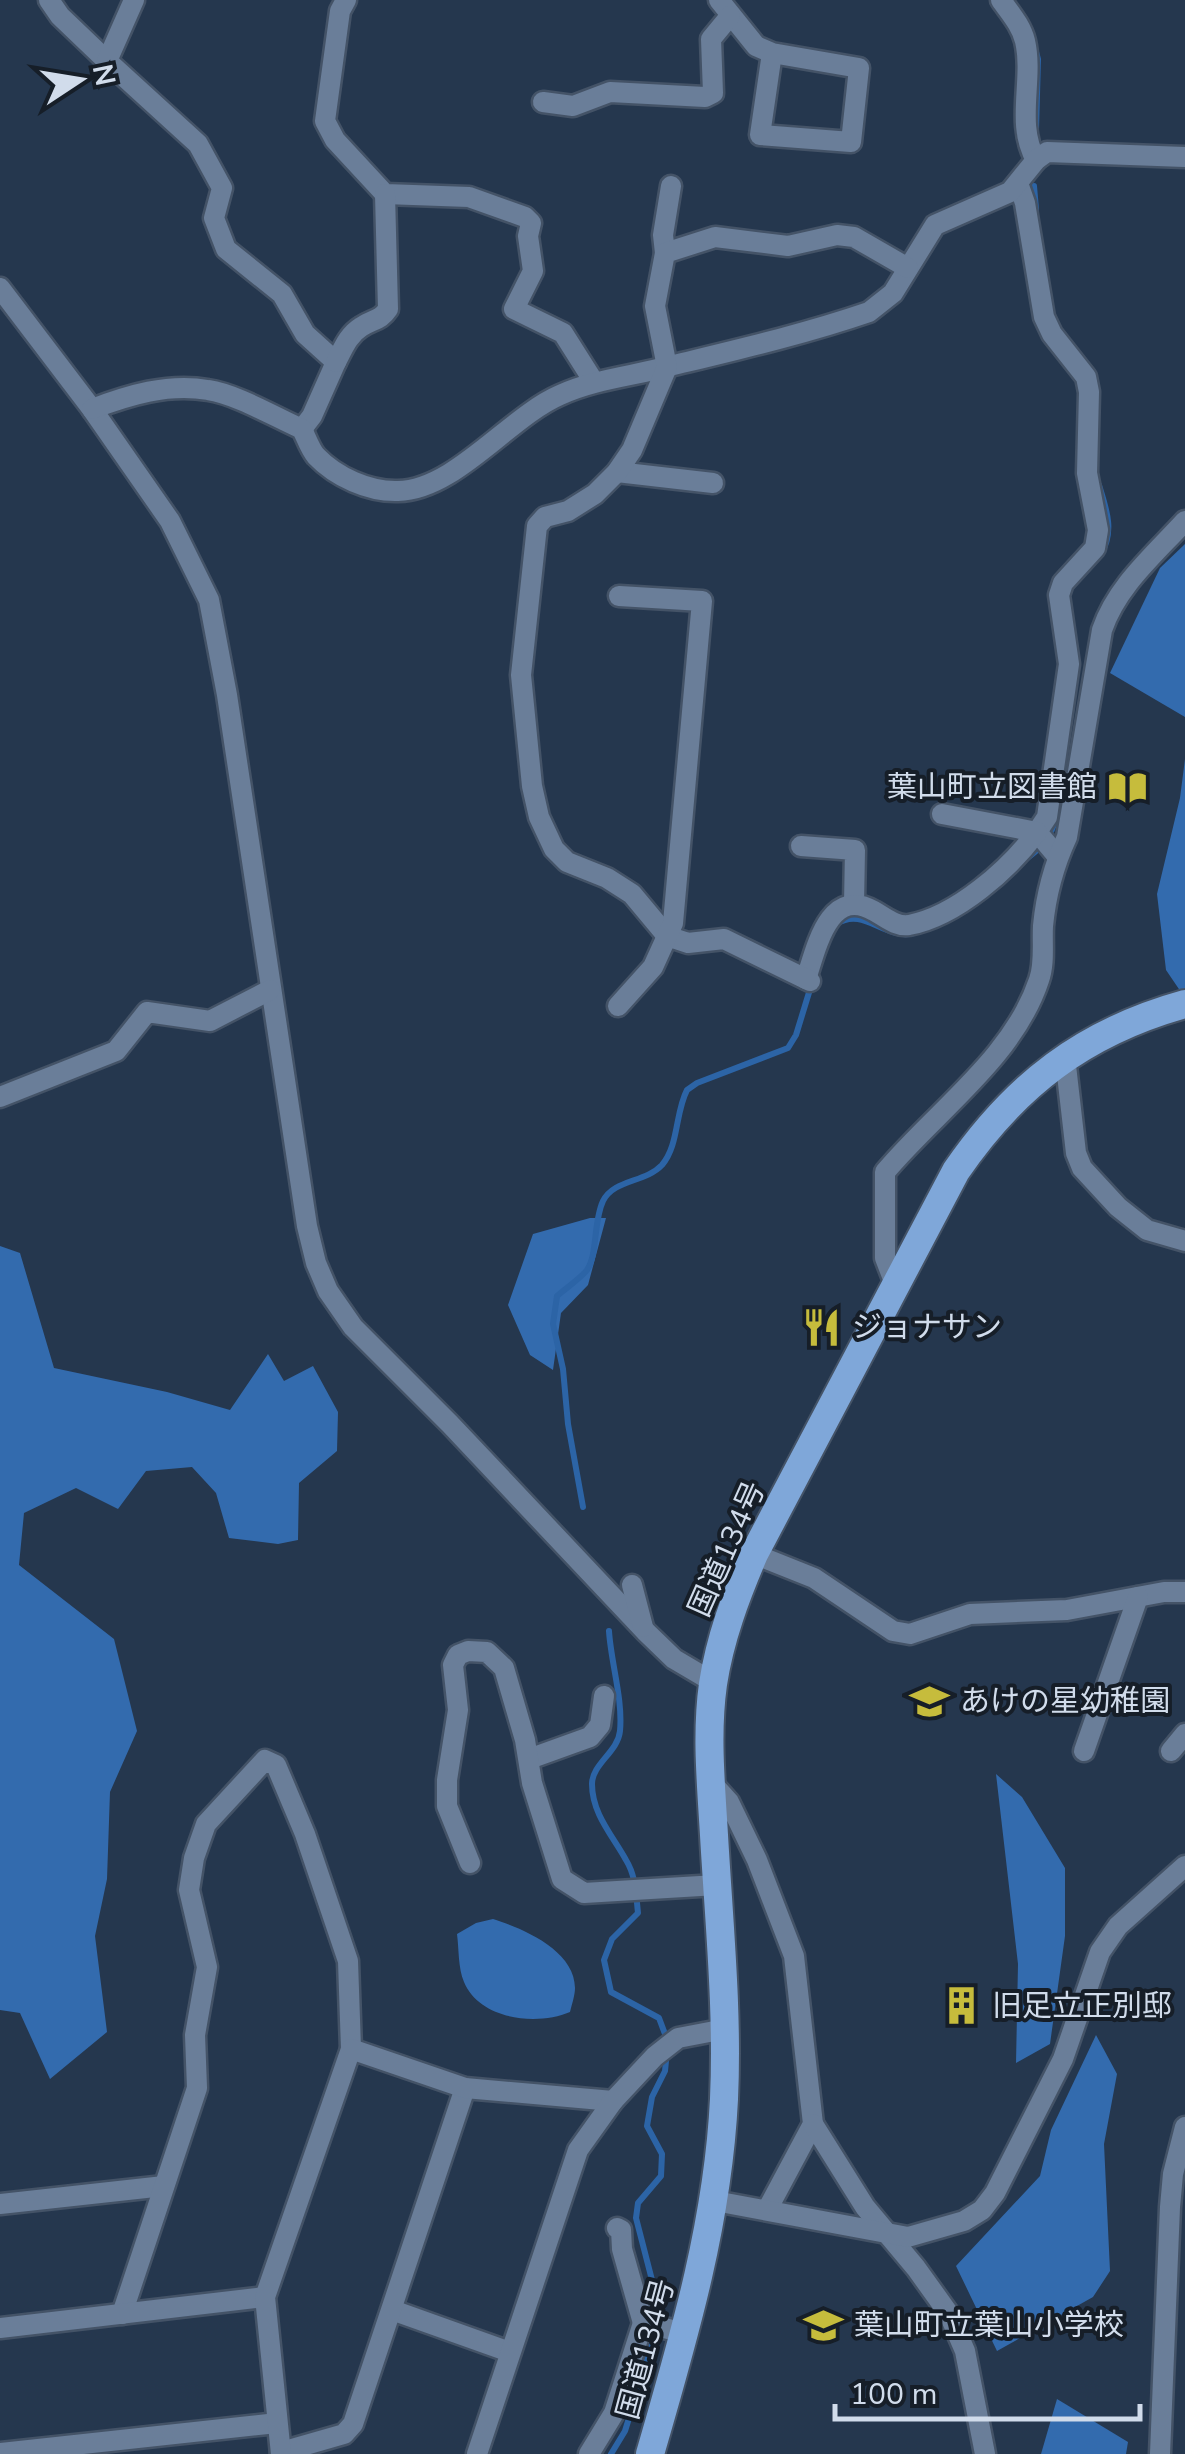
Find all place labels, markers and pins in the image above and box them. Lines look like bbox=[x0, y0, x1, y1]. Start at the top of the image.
library icon: 葉山町立図書館 bbox=[1106, 766, 1148, 808]
place label: 葉山町立図書館 bbox=[887, 767, 1097, 808]
restaurant icon: ジョナサン bbox=[801, 1306, 843, 1348]
place label: ジョナサン bbox=[852, 1307, 1002, 1348]
school or university icon: あけの星幼稚園 bbox=[909, 1680, 951, 1722]
place label: あけの星幼稚園 bbox=[960, 1681, 1170, 1722]
building icon: 旧足立正別邸 bbox=[941, 1985, 983, 2027]
place label: 旧足立正別邸 bbox=[992, 1986, 1172, 2027]
school or university icon: 葉山町立葉山小学校 bbox=[803, 2304, 845, 2346]
place label: 葉山町立葉山小学校 bbox=[854, 2305, 1124, 2346]

